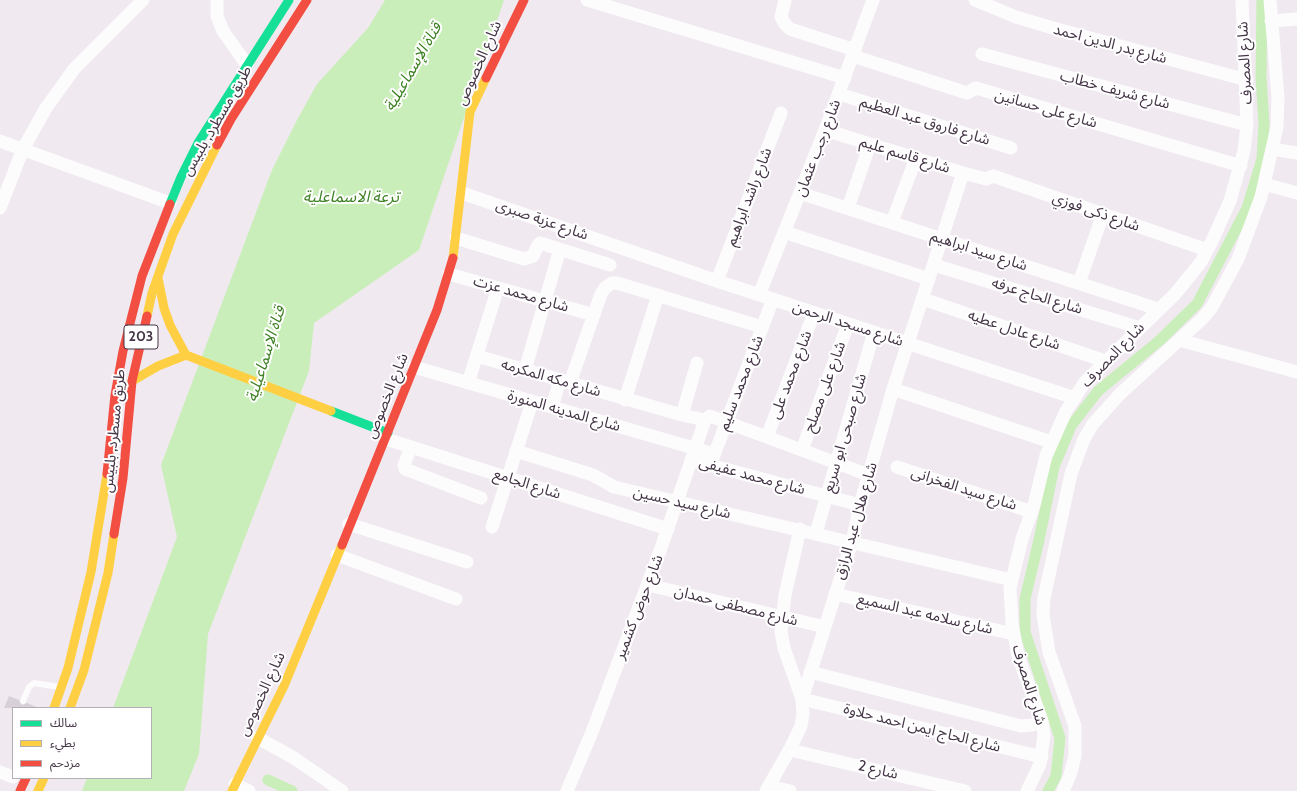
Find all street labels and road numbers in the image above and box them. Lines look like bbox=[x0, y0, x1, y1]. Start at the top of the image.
street label: شارع الخصوص bbox=[452, 18, 506, 108]
street label: شارع بدر الدين احمد bbox=[1051, 20, 1169, 68]
street label: شارع المصرف bbox=[1234, 21, 1256, 105]
street label: طريق مسطرد, بلبيس bbox=[178, 63, 256, 179]
street label: شارع شريف خطاب bbox=[1058, 67, 1172, 113]
street label: شارع على حسانين bbox=[993, 86, 1099, 132]
street label: شارع فاروق عبد العظيم bbox=[858, 93, 992, 149]
street label: شارع رجب عثمان bbox=[791, 97, 845, 199]
street label: شارع قاسم عليم bbox=[858, 133, 952, 177]
street label: شارع راشد ابراهيم bbox=[722, 145, 776, 249]
street label: شارع ذكى فوزي bbox=[1050, 189, 1142, 235]
street label: شارع عزبة صبرى bbox=[494, 196, 590, 244]
street label: شارع سيد ابراهيم bbox=[928, 227, 1030, 275]
street label: شارع محمد عزت bbox=[471, 272, 571, 316]
street label: شارع الحاج عرفه bbox=[989, 274, 1085, 318]
street label: شارع مسجد الرحمن bbox=[790, 298, 906, 350]
street label: شارع عادل عطيه bbox=[965, 306, 1063, 354]
street label: شارع المصرف bbox=[1078, 319, 1148, 391]
road number: 203 bbox=[124, 325, 158, 349]
street label: شارع محمد على bbox=[766, 328, 816, 422]
street label: شارع محمد سليم bbox=[715, 333, 767, 433]
street label: شارع على مصلح bbox=[800, 339, 850, 435]
street label: شارع الخصوص bbox=[362, 351, 412, 441]
street label: شارع مكه المكرمه bbox=[499, 355, 603, 401]
street label: طريق مسطرد, بلبيس bbox=[99, 368, 129, 494]
street label: شارع صبحى ابو سريع bbox=[819, 371, 871, 495]
street label: شارع المدينه المنورة bbox=[506, 386, 622, 436]
street label: شارع محمد عفيفى bbox=[697, 453, 807, 499]
street label: شارع هلال عبد الرازق bbox=[831, 460, 881, 582]
street label: شارع سيد الفخرانى bbox=[909, 463, 1019, 515]
street label: شارع الجامع bbox=[491, 465, 563, 503]
street label: شارع سيد حسين bbox=[632, 483, 732, 523]
street label: شارع حوض كشمير bbox=[611, 552, 667, 662]
street label: شارع مصطفى حمدان bbox=[672, 582, 800, 630]
street label: شارع سلامه عبد السميع bbox=[856, 590, 994, 638]
street label: شارع المصرف bbox=[1008, 643, 1050, 727]
street label: شارع الخصوص bbox=[235, 649, 289, 739]
street label: شارع الحاج ايمن احمد حلاوة bbox=[842, 700, 1002, 756]
street label: شارع 2 bbox=[856, 757, 900, 783]

